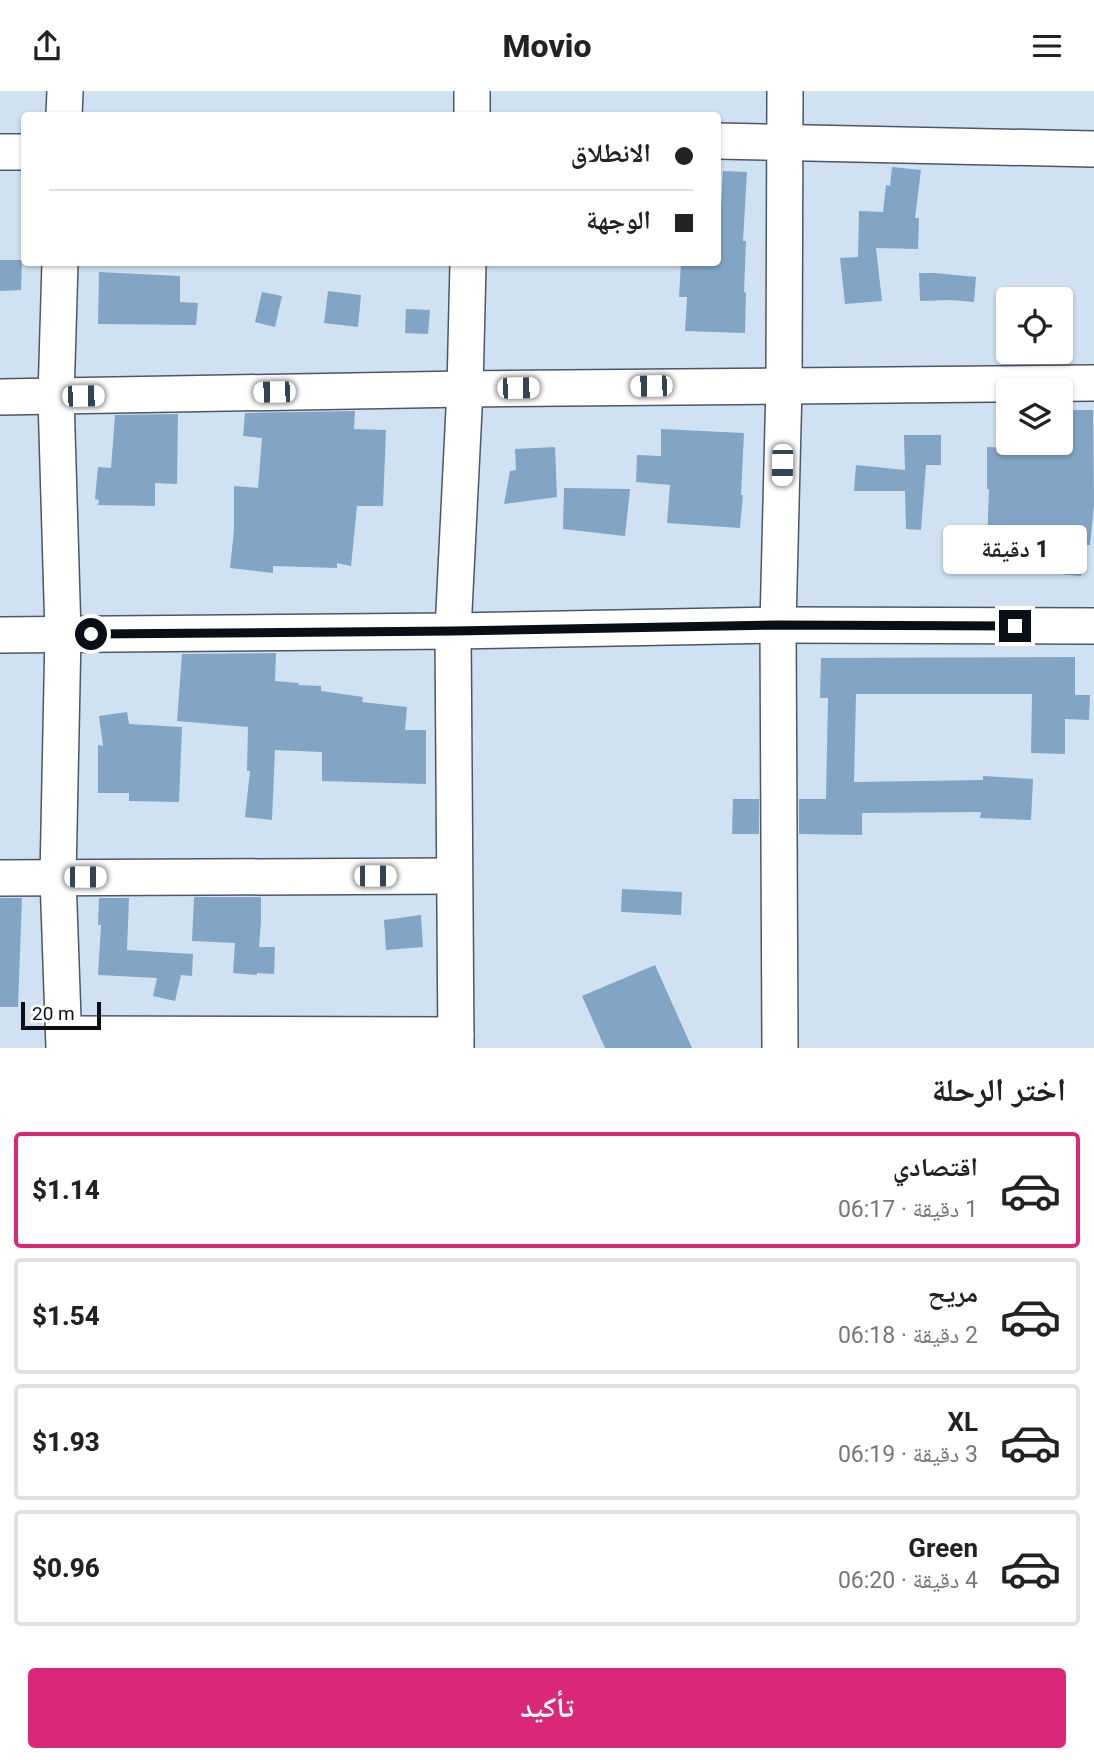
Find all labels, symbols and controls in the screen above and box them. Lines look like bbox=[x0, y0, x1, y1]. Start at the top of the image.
icon: share bbox=[28, 27, 66, 65]
text: Movio bbox=[503, 27, 591, 65]
icon: menu bbox=[1028, 27, 1066, 65]
text: الانطلاق bbox=[571, 138, 651, 168]
text: الوجهة bbox=[586, 205, 651, 235]
map controls bbox=[996, 287, 1073, 455]
button: locate bbox=[996, 287, 1073, 364]
car bbox=[630, 375, 673, 397]
car bbox=[497, 377, 540, 399]
button: layers bbox=[996, 378, 1073, 455]
car bbox=[253, 381, 296, 403]
car bbox=[62, 385, 105, 407]
car bbox=[772, 444, 793, 486]
callout: 1 دقيقة bbox=[943, 525, 1087, 573]
text: 1 دقيقة bbox=[981, 536, 1049, 563]
route end bbox=[999, 610, 1031, 642]
route start bbox=[75, 618, 107, 650]
car bbox=[355, 866, 397, 887]
car bbox=[65, 867, 107, 888]
scale bar bbox=[21, 999, 102, 1031]
text: 20 m bbox=[32, 1002, 75, 1025]
text: اختر الرحلة bbox=[932, 1071, 1066, 1109]
text: اقتصادي bbox=[893, 1152, 978, 1182]
icon: car bbox=[999, 1159, 1062, 1222]
text: $1.14 bbox=[32, 1175, 100, 1205]
text: 1 دقيقة · 06:17 bbox=[838, 1196, 978, 1223]
text: مريح bbox=[928, 1278, 978, 1308]
icon: car bbox=[999, 1285, 1062, 1348]
text: $1.54 bbox=[32, 1301, 100, 1331]
text: 2 دقيقة · 06:18 bbox=[838, 1322, 978, 1349]
text: XL bbox=[947, 1407, 978, 1437]
icon: car bbox=[999, 1411, 1062, 1474]
text: $1.93 bbox=[32, 1427, 100, 1457]
text: 3 دقيقة · 06:19 bbox=[838, 1441, 978, 1468]
text: Green bbox=[908, 1533, 978, 1563]
icon: car bbox=[999, 1537, 1062, 1600]
text: $0.96 bbox=[32, 1553, 100, 1583]
text: 4 دقيقة · 06:20 bbox=[838, 1567, 978, 1594]
button: تأكيد bbox=[28, 1668, 1066, 1748]

